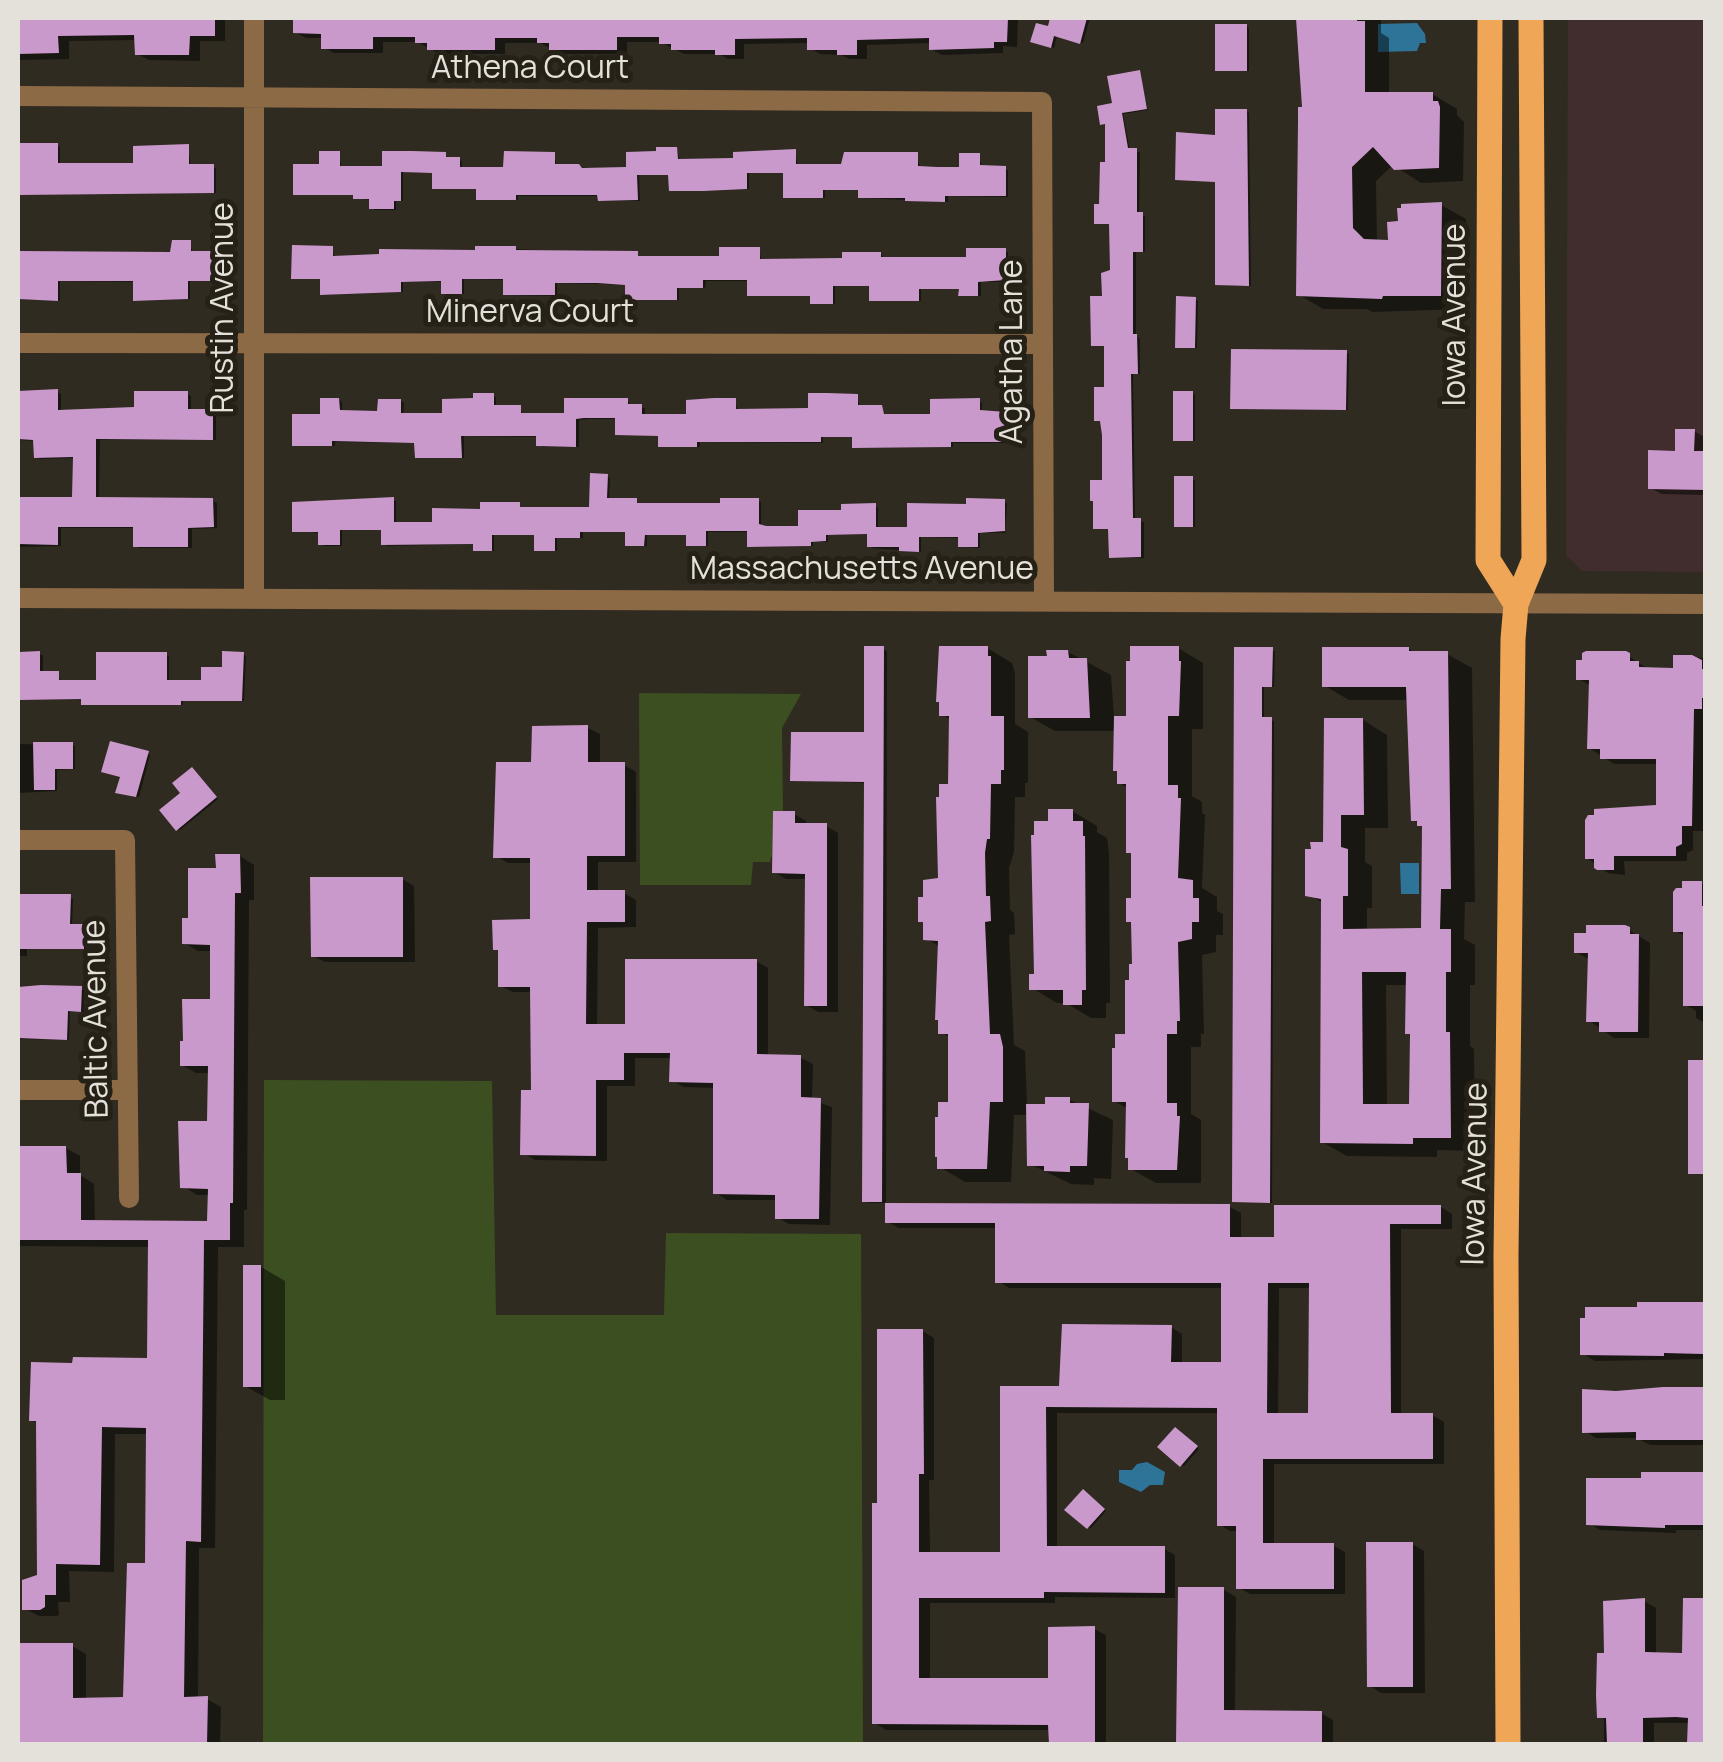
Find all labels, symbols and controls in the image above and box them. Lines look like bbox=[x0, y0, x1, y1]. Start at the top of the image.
street label: Athena Court bbox=[431, 50, 629, 88]
street label: Rustin Avenue bbox=[205, 202, 243, 414]
street label: Iowa Avenue bbox=[1437, 223, 1475, 407]
street label: Agatha Lane bbox=[994, 260, 1032, 444]
street label: Minerva Court bbox=[426, 294, 634, 332]
street label: Massachusetts Avenue bbox=[690, 551, 1034, 589]
street label: Baltic Avenue bbox=[76, 919, 118, 1119]
street label: Iowa Avenue bbox=[1455, 1082, 1497, 1266]

